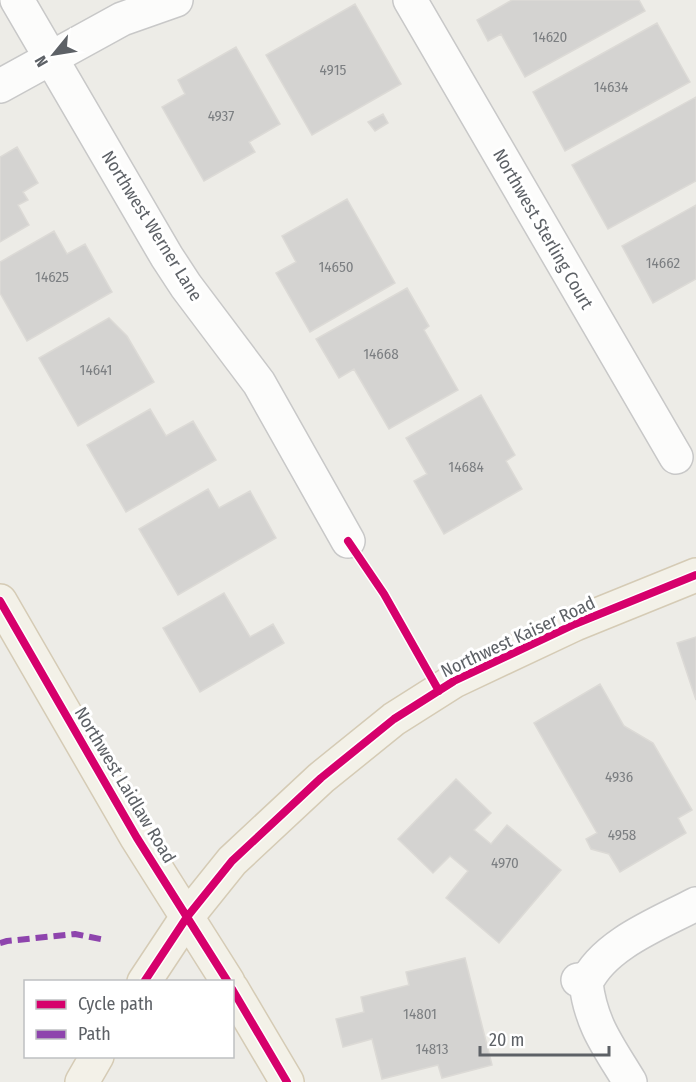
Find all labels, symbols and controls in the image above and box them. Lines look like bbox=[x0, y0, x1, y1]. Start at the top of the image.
north arrow bbox=[24, 24, 84, 84]
house number: 14620 bbox=[533, 28, 567, 46]
text: N bbox=[31, 52, 52, 70]
house number: 4915 bbox=[320, 61, 346, 79]
house number: 14634 bbox=[594, 78, 628, 96]
house number: 4937 bbox=[208, 107, 234, 125]
street label: Northwest Sterling Court bbox=[488, 145, 598, 313]
street label: Northwest Werner Lane bbox=[97, 147, 207, 305]
house number: 14662 bbox=[646, 254, 681, 272]
house number: 14650 bbox=[318, 258, 354, 276]
house number: 14625 bbox=[35, 268, 69, 286]
house number: 14668 bbox=[363, 345, 399, 363]
house number: 14641 bbox=[80, 361, 112, 379]
house number: 14684 bbox=[448, 458, 484, 476]
street label: Northwest Kaiser Road bbox=[437, 592, 599, 682]
street label: Northwest Laidlaw Road bbox=[70, 703, 180, 867]
house number: 4936 bbox=[605, 768, 633, 786]
house number: 4958 bbox=[608, 826, 636, 844]
house number: 4970 bbox=[491, 854, 519, 872]
legend bbox=[24, 980, 234, 1058]
text: Cycle path bbox=[78, 993, 153, 1015]
house number: 14801 bbox=[403, 1005, 437, 1023]
scale bar bbox=[480, 1019, 609, 1057]
text: Path bbox=[78, 1023, 111, 1045]
text: 20 m bbox=[489, 1029, 524, 1051]
house number: 14813 bbox=[416, 1040, 449, 1058]

